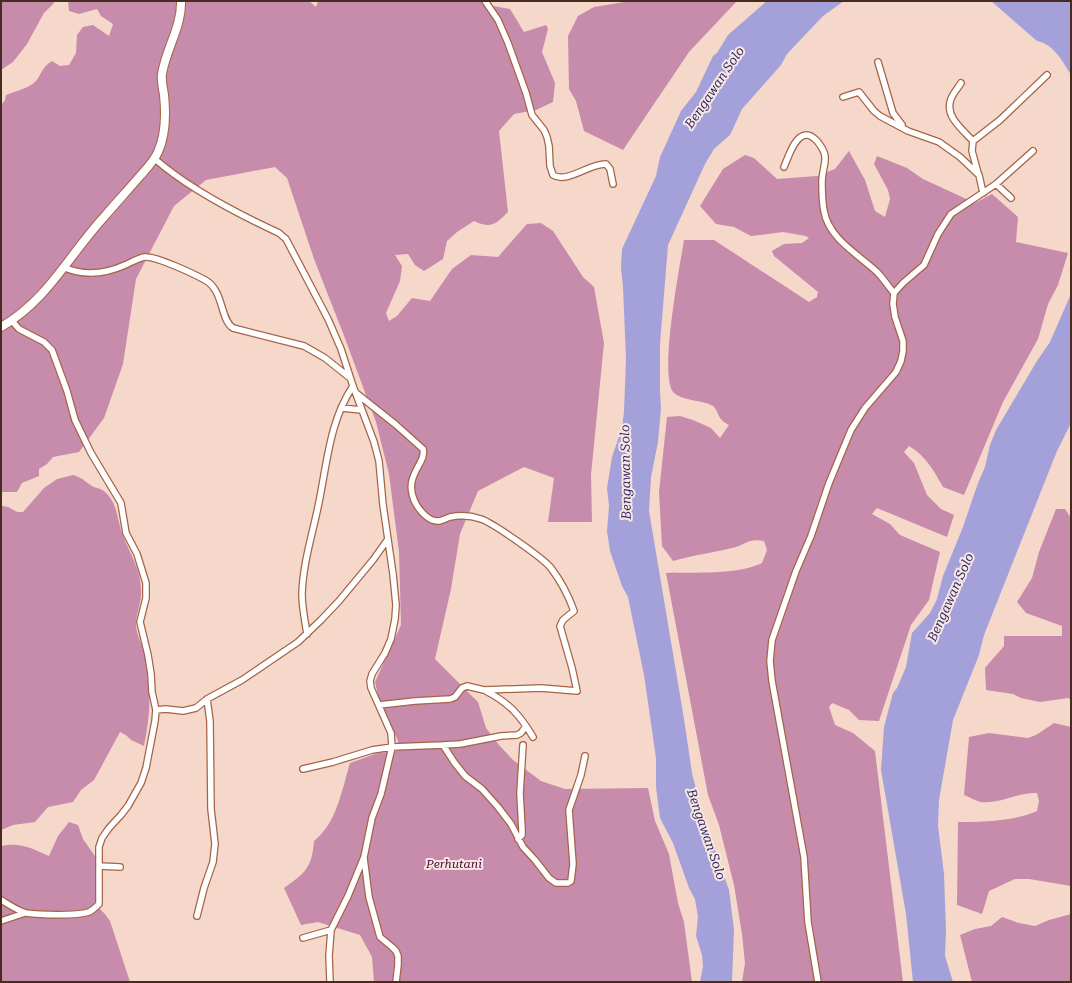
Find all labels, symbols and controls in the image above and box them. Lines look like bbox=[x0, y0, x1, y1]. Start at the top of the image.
water label: Bengawan Solo bbox=[681, 44, 747, 132]
water label: Bengawan Solo bbox=[617, 424, 634, 521]
water label: Bengawan Solo bbox=[924, 551, 977, 645]
water label: Bengawan Solo bbox=[684, 786, 729, 882]
park label: Perhutani bbox=[425, 857, 482, 871]

